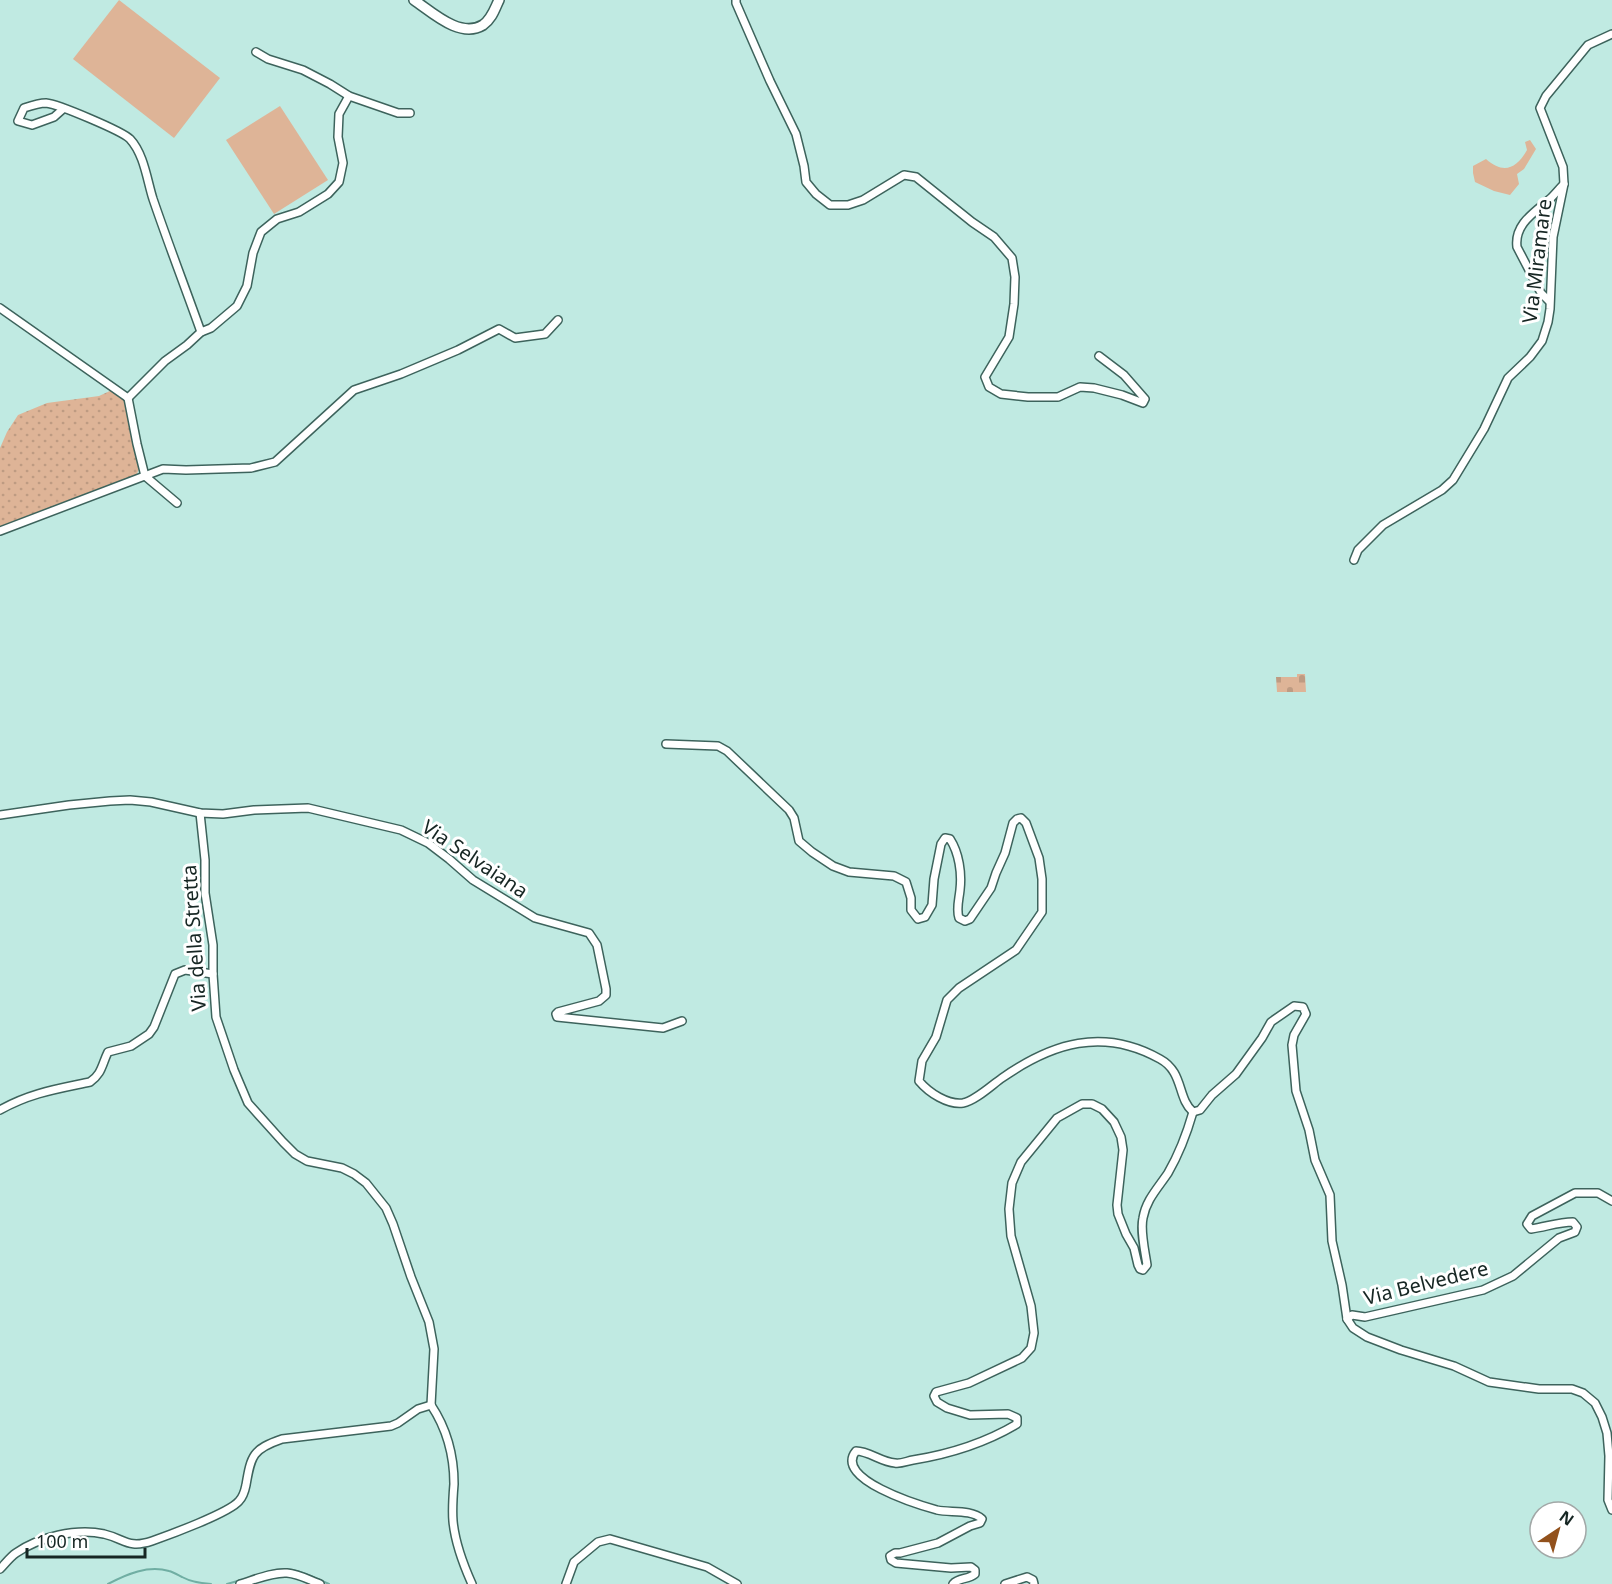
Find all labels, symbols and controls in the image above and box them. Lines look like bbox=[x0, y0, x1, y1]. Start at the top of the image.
street label: Via Miramare bbox=[1515, 197, 1558, 325]
street label: Via Selvaiana bbox=[417, 813, 534, 904]
street label: Via della Stretta bbox=[175, 864, 212, 1012]
street label: Via Belvedere bbox=[1361, 1254, 1491, 1311]
north arrow bbox=[1528, 1500, 1588, 1560]
text: N bbox=[1555, 1505, 1579, 1531]
scale bar bbox=[27, 1521, 146, 1559]
text: 100 m bbox=[36, 1529, 88, 1553]

